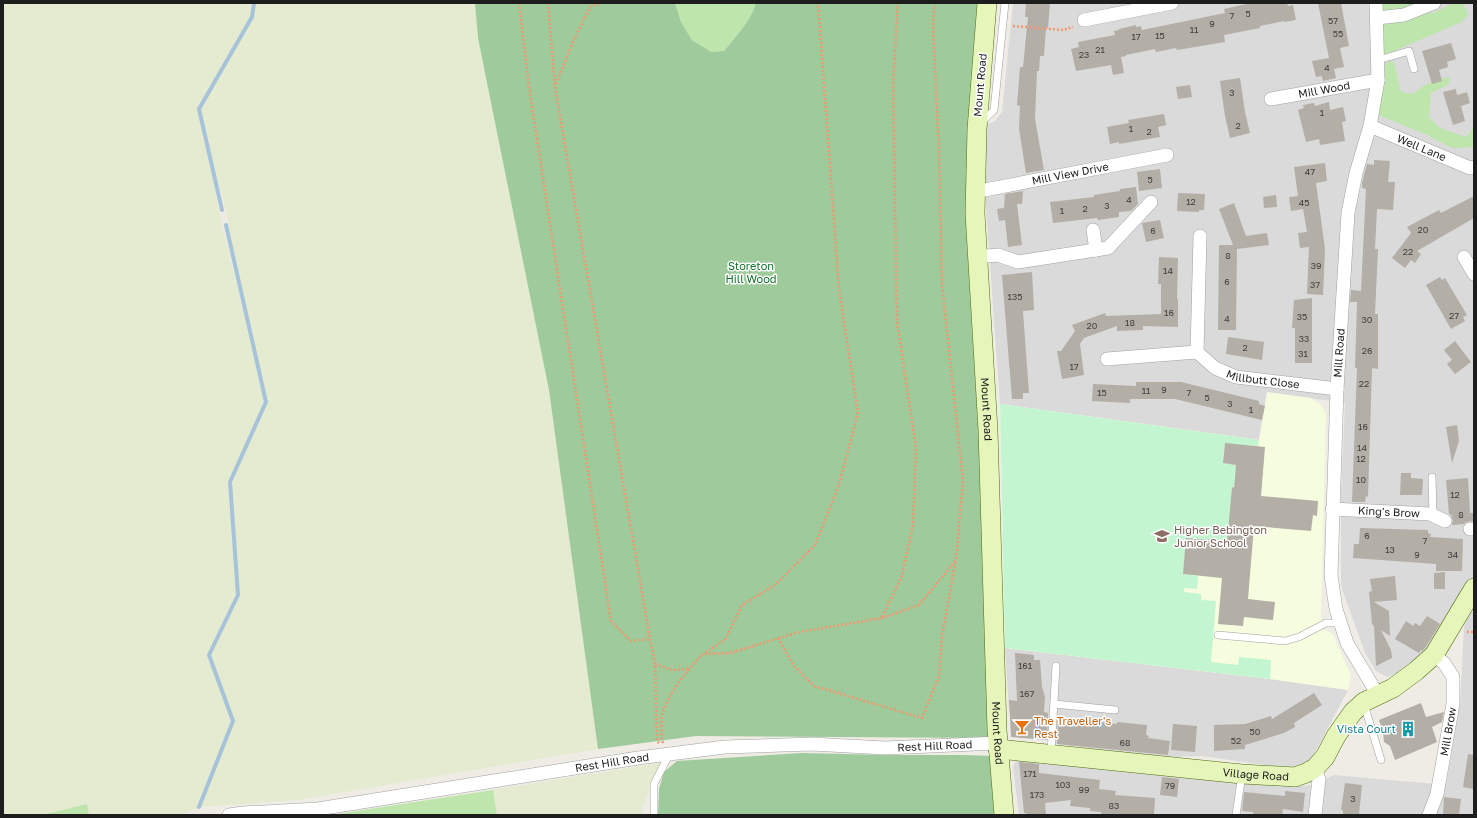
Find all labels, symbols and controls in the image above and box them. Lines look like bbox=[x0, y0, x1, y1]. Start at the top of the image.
house number: 5 bbox=[1245, 8, 1251, 19]
house number: 7 bbox=[1230, 10, 1235, 21]
house number: 57 bbox=[1328, 15, 1338, 26]
house number: 9 bbox=[1209, 18, 1215, 29]
house number: 11 bbox=[1190, 24, 1199, 35]
house number: 55 bbox=[1333, 28, 1343, 39]
house number: 15 bbox=[1155, 30, 1165, 41]
house number: 17 bbox=[1131, 31, 1141, 42]
house number: 21 bbox=[1095, 44, 1105, 55]
house number: 23 bbox=[1079, 49, 1089, 60]
street label: Mount Road bbox=[970, 53, 989, 117]
house number: 4 bbox=[1324, 62, 1330, 73]
street label: Mill Wood bbox=[1297, 78, 1351, 100]
house number: 3 bbox=[1229, 87, 1235, 98]
house number: 1 bbox=[1320, 107, 1325, 118]
house number: 2 bbox=[1235, 120, 1241, 131]
house number: 1 bbox=[1129, 123, 1134, 134]
house number: 2 bbox=[1146, 126, 1152, 137]
street label: Well Lane bbox=[1395, 131, 1448, 163]
street label: Mill View Drive bbox=[1031, 159, 1110, 187]
house number: 47 bbox=[1305, 166, 1315, 177]
house number: 5 bbox=[1147, 174, 1153, 185]
house number: 4 bbox=[1126, 194, 1132, 205]
house number: 12 bbox=[1186, 196, 1196, 207]
house number: 45 bbox=[1299, 197, 1309, 208]
house number: 3 bbox=[1104, 200, 1110, 211]
house number: 2 bbox=[1082, 203, 1088, 214]
house number: 1 bbox=[1060, 205, 1065, 216]
house number: 20 bbox=[1418, 224, 1429, 235]
house number: 6 bbox=[1150, 225, 1156, 236]
house number: 22 bbox=[1403, 246, 1413, 257]
house number: 8 bbox=[1225, 250, 1231, 261]
park label: Storeton Hill Wood bbox=[725, 259, 777, 285]
house number: 39 bbox=[1311, 260, 1321, 271]
house number: 14 bbox=[1163, 265, 1173, 276]
house number: 6 bbox=[1224, 276, 1230, 287]
house number: 37 bbox=[1310, 279, 1320, 290]
house number: 135 bbox=[1008, 291, 1022, 302]
house number: 16 bbox=[1164, 307, 1174, 318]
house number: 27 bbox=[1449, 310, 1459, 321]
house number: 35 bbox=[1297, 311, 1307, 322]
house number: 4 bbox=[1224, 313, 1230, 324]
house number: 30 bbox=[1362, 314, 1373, 325]
house number: 18 bbox=[1125, 317, 1135, 328]
house number: 20 bbox=[1087, 320, 1098, 331]
street label: Mill Road bbox=[1330, 328, 1347, 378]
house number: 33 bbox=[1299, 333, 1309, 344]
house number: 2 bbox=[1242, 342, 1248, 353]
house number: 26 bbox=[1362, 345, 1372, 356]
house number: 31 bbox=[1298, 348, 1308, 359]
house number: 17 bbox=[1069, 361, 1079, 372]
street label: Millbutt Close bbox=[1224, 367, 1300, 391]
street label: Mount Road bbox=[979, 377, 995, 441]
house number: 22 bbox=[1359, 378, 1369, 389]
house number: 9 bbox=[1161, 384, 1167, 395]
house number: 11 bbox=[1142, 385, 1151, 396]
house number: 15 bbox=[1097, 387, 1107, 398]
house number: 7 bbox=[1187, 387, 1192, 398]
house number: 5 bbox=[1204, 392, 1210, 403]
house number: 3 bbox=[1227, 398, 1233, 409]
house number: 1 bbox=[1249, 404, 1254, 415]
house number: 16 bbox=[1358, 421, 1368, 432]
house number: 14 bbox=[1357, 442, 1367, 453]
house number: 12 bbox=[1356, 453, 1366, 464]
house number: 10 bbox=[1356, 474, 1366, 485]
house number: 12 bbox=[1450, 489, 1460, 500]
street label: King's Brow bbox=[1358, 503, 1420, 519]
house number: 8 bbox=[1458, 509, 1464, 520]
place label: Higher Bebington Junior School bbox=[1174, 523, 1267, 549]
school or university icon: Higher Bebington Junior School bbox=[1153, 527, 1171, 545]
house number: 6 bbox=[1364, 530, 1370, 541]
house number: 7 bbox=[1423, 535, 1428, 546]
house number: 13 bbox=[1385, 544, 1395, 555]
house number: 9 bbox=[1414, 549, 1420, 560]
house number: 34 bbox=[1448, 549, 1459, 560]
house number: 161 bbox=[1018, 660, 1033, 671]
house number: 167 bbox=[1020, 688, 1035, 699]
street label: Mount Road bbox=[990, 701, 1007, 765]
street label: Mill Brow bbox=[1437, 706, 1458, 757]
place label: The Traveller's Rest bbox=[1034, 714, 1111, 740]
bar icon: The Traveller's Rest bbox=[1013, 718, 1031, 736]
building icon: Vista Court bbox=[1399, 720, 1417, 738]
place label: Vista Court bbox=[1337, 722, 1396, 735]
house number: 50 bbox=[1250, 726, 1261, 737]
house number: 52 bbox=[1231, 735, 1241, 746]
street label: Rest Hill Road bbox=[897, 737, 972, 753]
house number: 68 bbox=[1120, 737, 1130, 748]
street label: Rest Hill Road bbox=[574, 750, 650, 774]
street label: Village Road bbox=[1222, 765, 1289, 783]
house number: 171 bbox=[1023, 768, 1037, 779]
house number: 103 bbox=[1055, 779, 1071, 790]
house number: 79 bbox=[1165, 780, 1175, 791]
house number: 99 bbox=[1079, 784, 1089, 795]
house number: 173 bbox=[1030, 789, 1044, 800]
house number: 3 bbox=[1350, 793, 1356, 804]
house number: 83 bbox=[1109, 800, 1119, 811]

